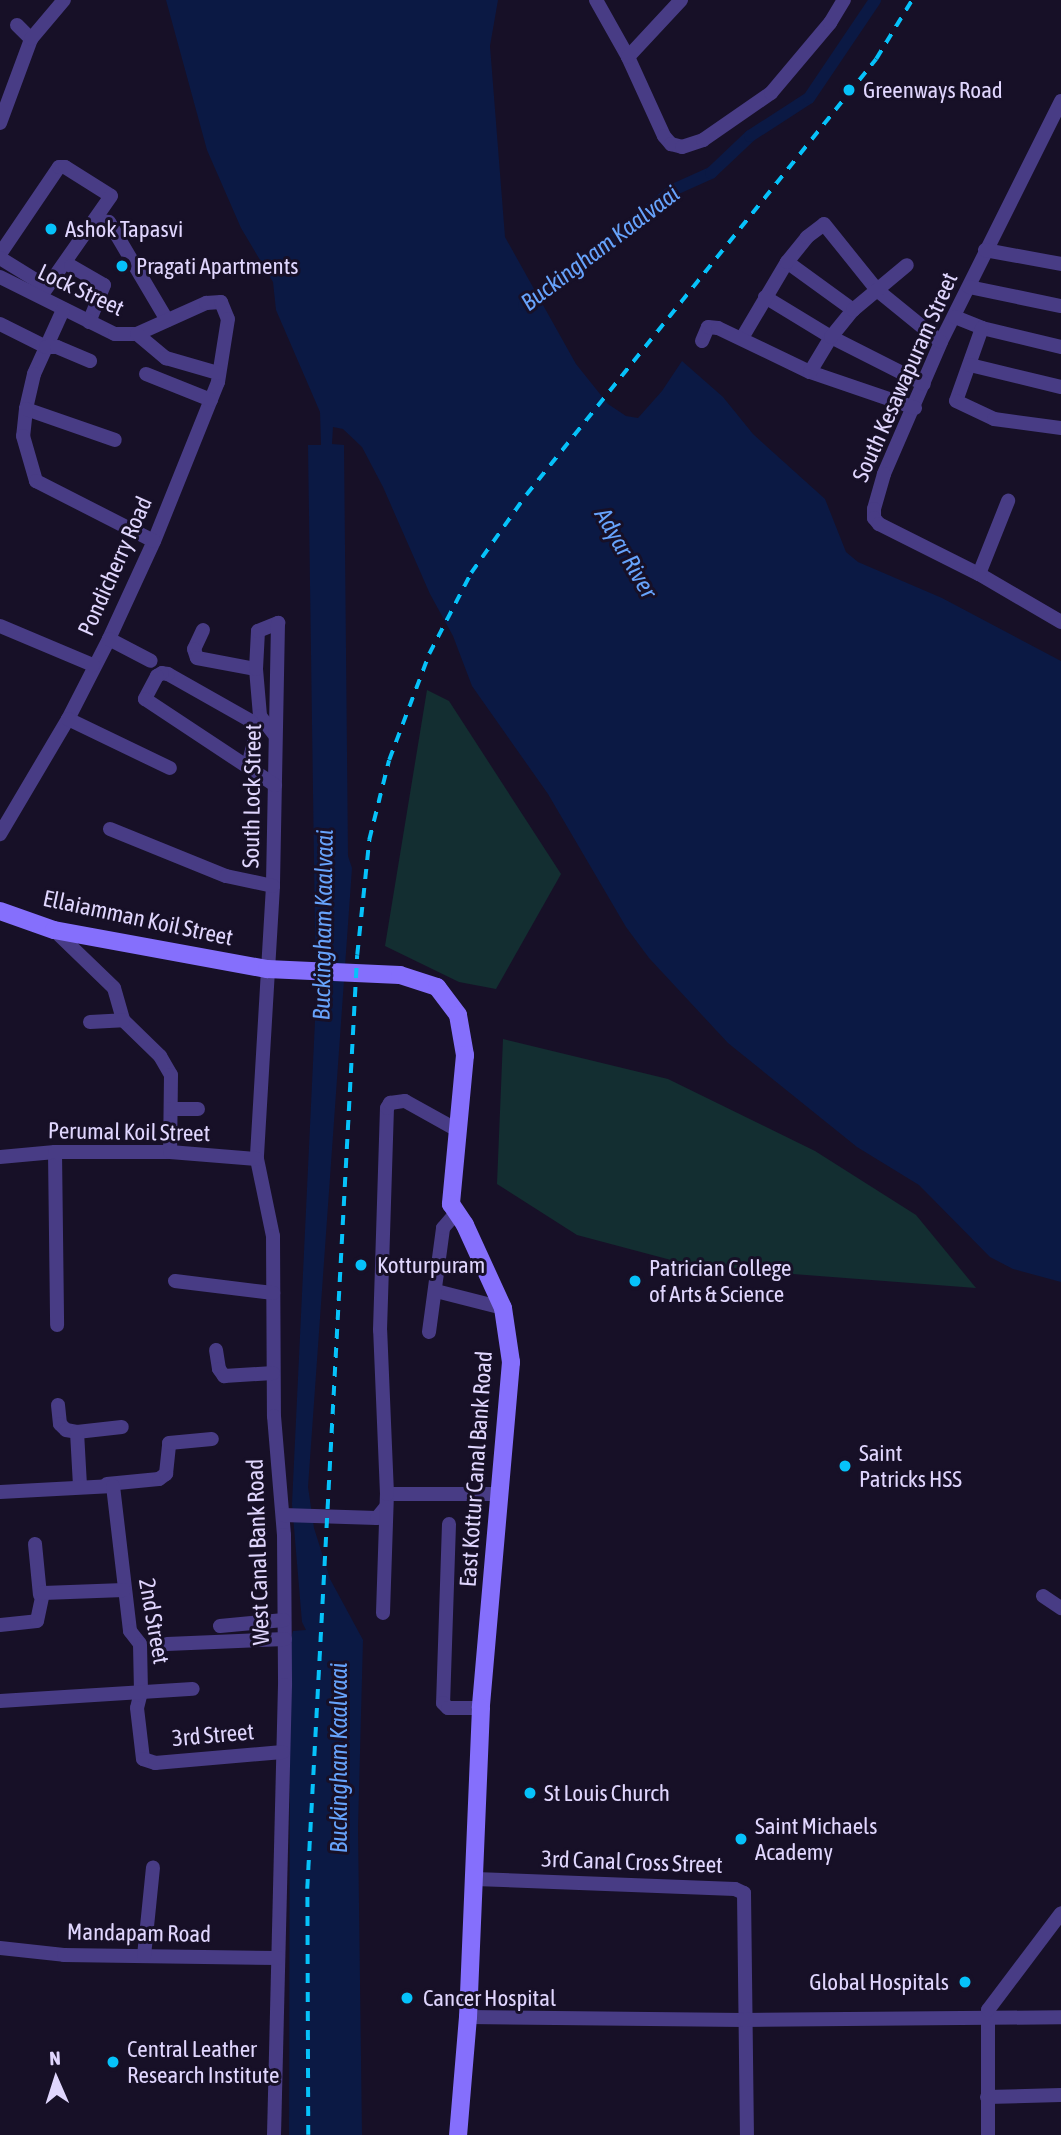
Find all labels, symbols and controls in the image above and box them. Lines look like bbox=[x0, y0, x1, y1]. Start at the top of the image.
place label: Greenways Road bbox=[863, 76, 1003, 104]
marker: Greenways Road bbox=[841, 82, 857, 98]
water label: Buckingham Kaalvaai bbox=[515, 179, 685, 317]
place label: Ashok Tapasvi bbox=[65, 215, 183, 243]
marker: Ashok Tapasvi bbox=[43, 221, 59, 237]
place label: Pragati Apartments bbox=[136, 252, 298, 280]
street label: Lock Street bbox=[33, 258, 129, 322]
marker: Pragati Apartments bbox=[114, 258, 130, 274]
street label: South Kesawapuram Street bbox=[846, 268, 964, 486]
street label: Pondicherry Road bbox=[72, 492, 158, 640]
water label: Adyar River bbox=[589, 503, 663, 603]
street label: South Lock Street bbox=[237, 724, 267, 868]
water label: Buckingham Kaalvaai bbox=[307, 829, 339, 1021]
street label: Ellaiamman Koil Street bbox=[41, 884, 235, 952]
street label: Perumal Koil Street bbox=[48, 1117, 210, 1147]
place label: Kotturpuram bbox=[377, 1251, 485, 1279]
place label: Patrician College of Arts & Science bbox=[649, 1254, 791, 1308]
marker: Kotturpuram bbox=[351, 1255, 371, 1275]
marker: Patrician College of Arts & Science bbox=[627, 1273, 643, 1289]
street label: East Kottur Canal Bank Road bbox=[454, 1350, 498, 1588]
place label: Saint Patricks HSS bbox=[859, 1439, 962, 1493]
street label: West Canal Bank Road bbox=[241, 1458, 275, 1646]
marker: Saint Patricks HSS bbox=[837, 1458, 853, 1474]
street label: 2nd Street bbox=[133, 1576, 175, 1666]
water label: Buckingham Kaalvaai bbox=[325, 1663, 353, 1853]
street label: 3rd Street bbox=[171, 1718, 255, 1752]
place label: St Louis Church bbox=[544, 1779, 670, 1807]
marker: St Louis Church bbox=[522, 1785, 538, 1801]
place label: Saint Michaels Academy bbox=[755, 1812, 877, 1866]
marker: Saint Michaels Academy bbox=[733, 1831, 749, 1847]
street label: 3rd Canal Cross Street bbox=[541, 1845, 723, 1879]
street label: Mandapam Road bbox=[67, 1918, 211, 1948]
place label: Global Hospitals bbox=[809, 1968, 949, 1996]
marker: Global Hospitals bbox=[955, 1972, 975, 1992]
place label: Cancer Hospital bbox=[423, 1984, 556, 2012]
marker: Cancer Hospital bbox=[397, 1988, 417, 2008]
place label: Central Leather Research Institute bbox=[127, 2035, 279, 2089]
north arrow bbox=[21, 2044, 91, 2114]
text: N bbox=[49, 2047, 61, 2069]
marker: Central Leather Research Institute bbox=[105, 2054, 121, 2070]

